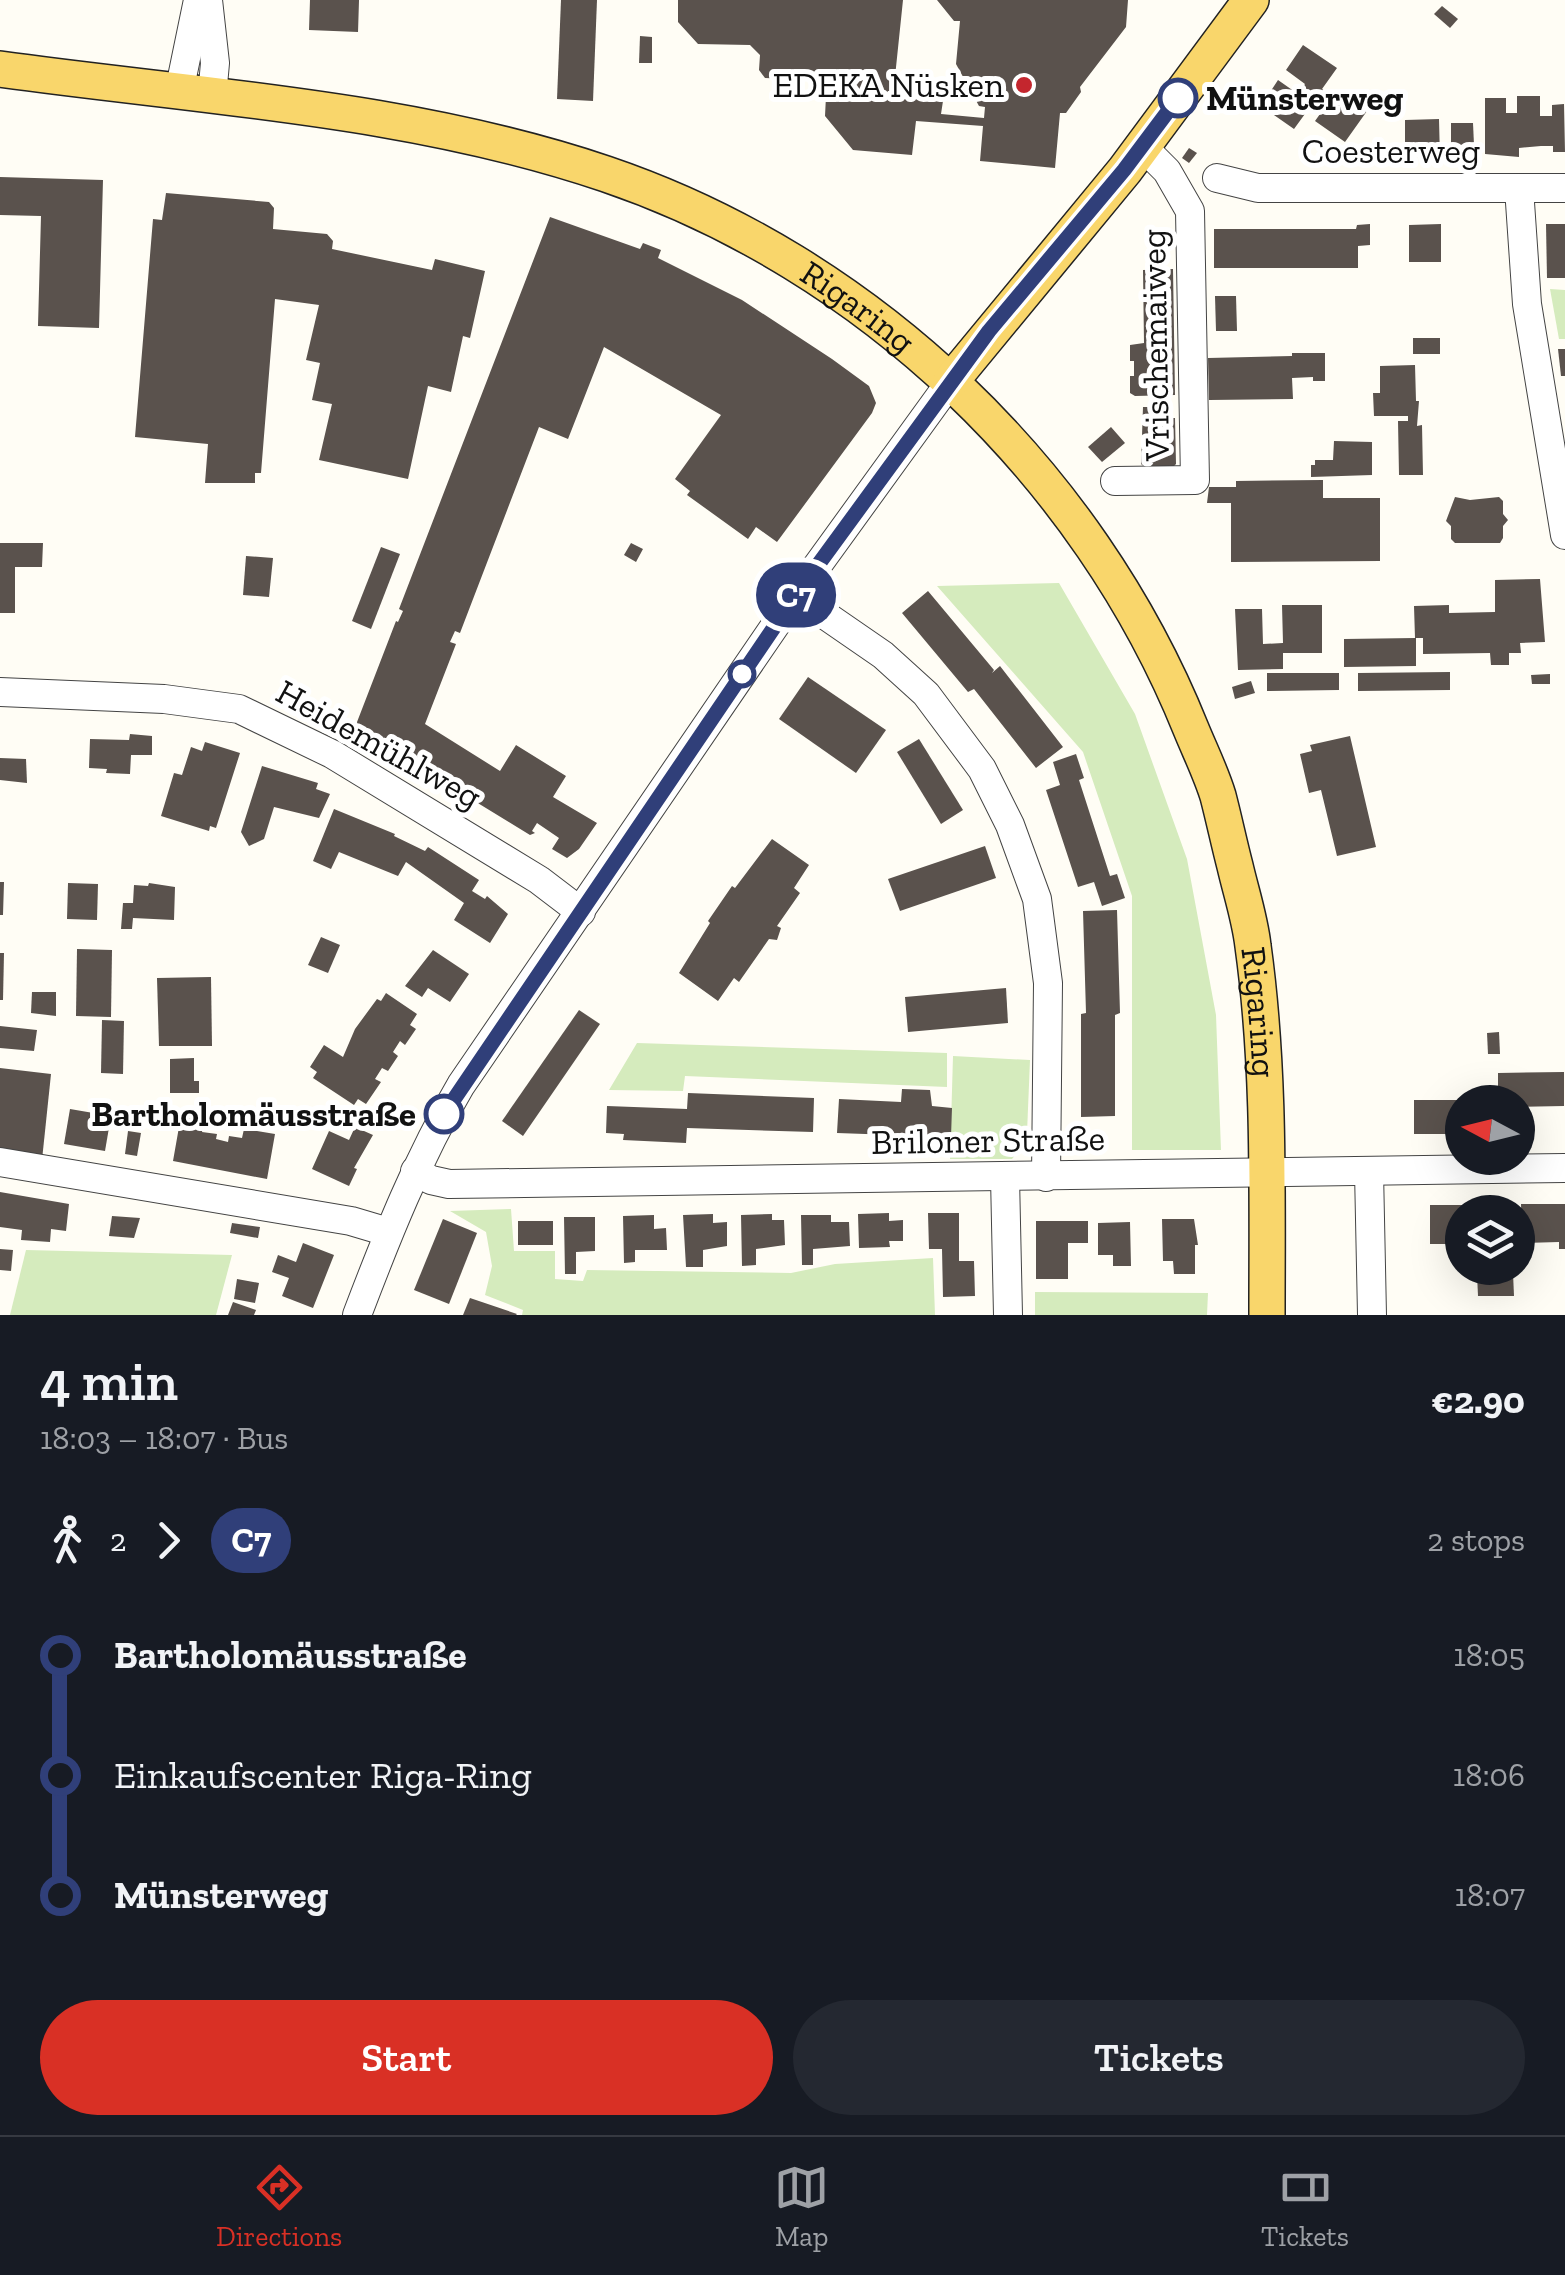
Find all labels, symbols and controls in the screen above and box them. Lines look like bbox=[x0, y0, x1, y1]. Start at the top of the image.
place label: EDEKA Nüsken bbox=[772, 64, 1004, 106]
marker: EDEKA Nüsken bbox=[1013, 74, 1035, 96]
place label: Münsterweg bbox=[1206, 77, 1403, 119]
marker: Münsterweg bbox=[1159, 79, 1197, 117]
street label: Coesterweg bbox=[1302, 130, 1480, 172]
street label: Vrischemaiweg bbox=[1132, 229, 1178, 462]
street label: Rigaring bbox=[793, 251, 924, 362]
line badge: C7 bbox=[751, 562, 841, 628]
text: C7 bbox=[776, 574, 816, 616]
unlabelled marker bbox=[729, 661, 755, 687]
street label: Heidemühlweg bbox=[269, 670, 489, 818]
street label: Rigaring bbox=[1232, 944, 1286, 1079]
north arrow bbox=[1445, 1085, 1535, 1175]
map controls bbox=[1445, 1085, 1535, 1285]
place label: Bartholomäusstraße bbox=[91, 1093, 416, 1135]
marker: Bartholomäusstraße bbox=[425, 1095, 463, 1133]
street label: Briloner Straße bbox=[871, 1117, 1105, 1163]
button: layers bbox=[1445, 1195, 1535, 1285]
text: 4 min bbox=[40, 1348, 178, 1414]
text: €2.90 bbox=[1431, 1377, 1525, 1423]
text: 18:03 – 18:07 · Bus bbox=[40, 1419, 288, 1457]
icon: walk bbox=[40, 1513, 95, 1568]
icon: forward bbox=[141, 1513, 196, 1568]
text: C7 bbox=[231, 1519, 271, 1561]
text: 2 bbox=[110, 1521, 126, 1559]
text: 2 stops bbox=[1427, 1521, 1525, 1559]
text: Bartholomäusstraße bbox=[114, 1632, 467, 1678]
text: 18:05 bbox=[1453, 1636, 1525, 1674]
text: Einkaufscenter Riga-Ring bbox=[114, 1752, 532, 1798]
text: 18:06 bbox=[1453, 1756, 1525, 1794]
text: Münsterweg bbox=[114, 1872, 328, 1918]
text: 18:07 bbox=[1455, 1876, 1525, 1914]
button: Start bbox=[40, 2000, 773, 2115]
button: Tickets bbox=[793, 2000, 1525, 2115]
tab: Directions bbox=[216, 2160, 342, 2253]
tab: Map bbox=[774, 2160, 829, 2253]
tab: Tickets bbox=[1261, 2160, 1349, 2253]

